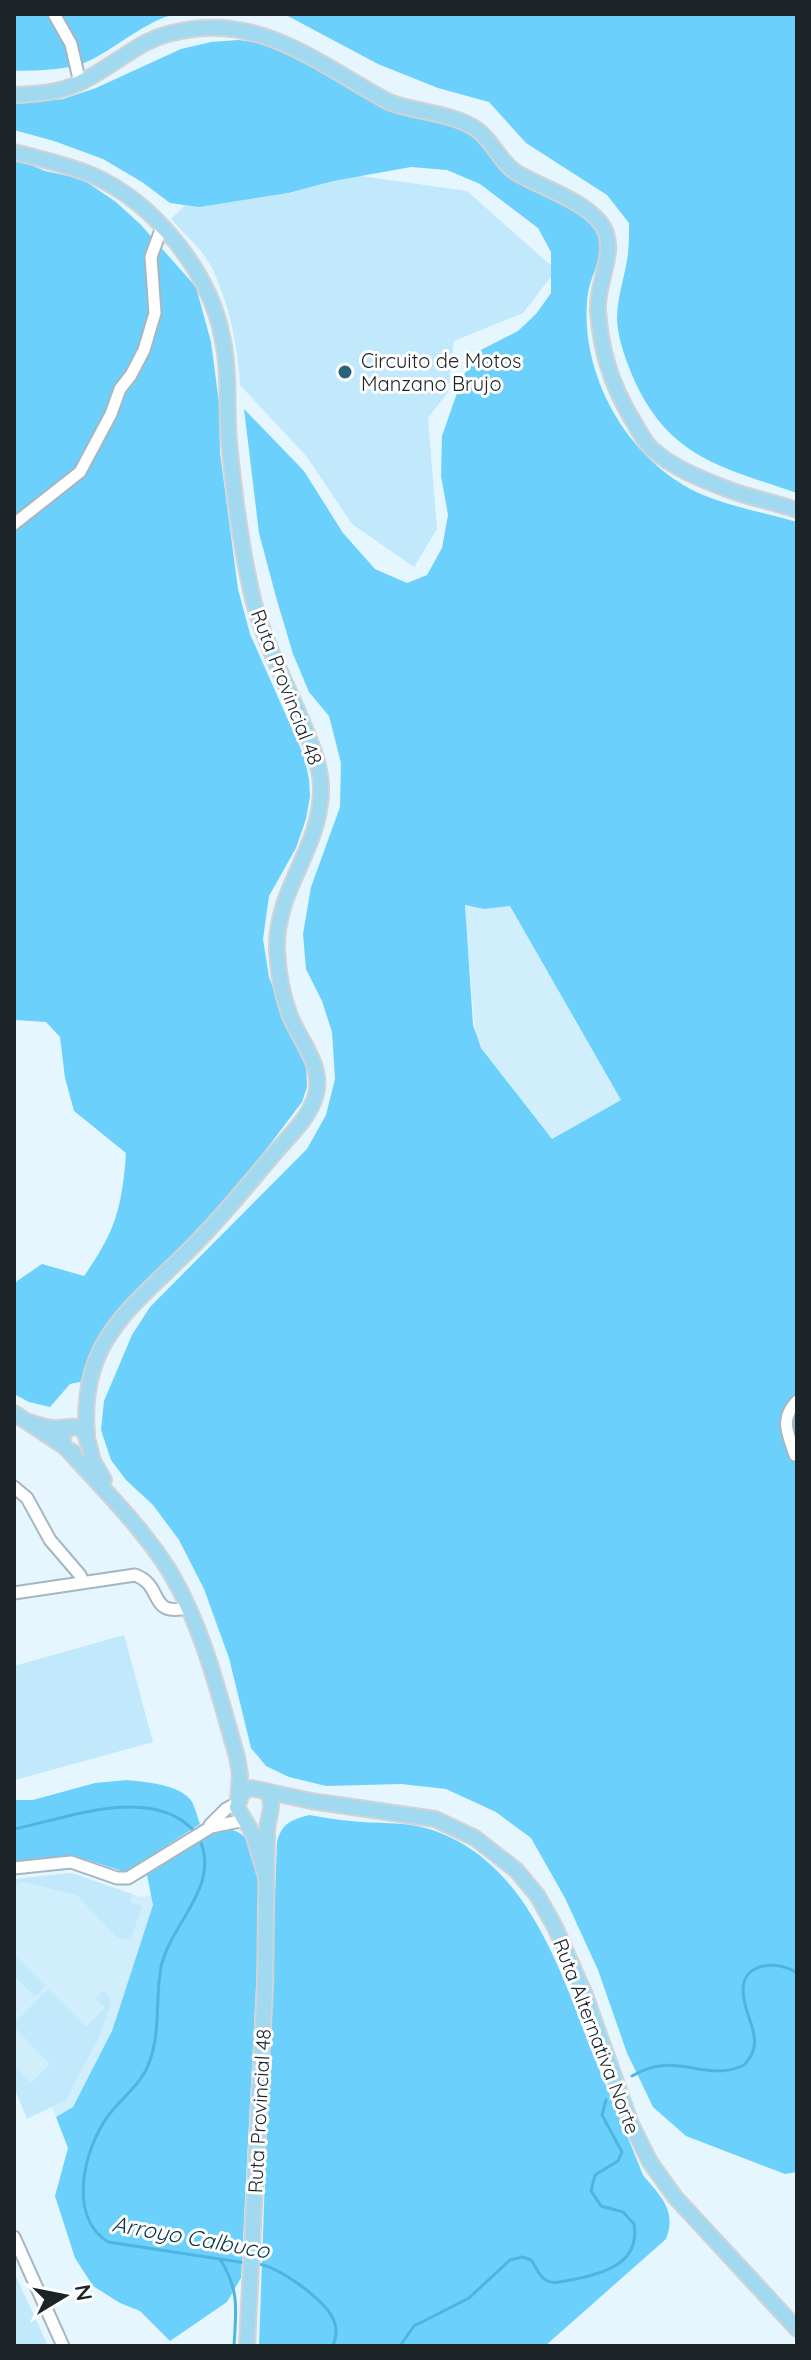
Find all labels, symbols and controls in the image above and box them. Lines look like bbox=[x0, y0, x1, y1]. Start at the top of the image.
place label: Circuito de Motos Manzano Brujo bbox=[361, 348, 521, 396]
marker: Circuito de Motos Manzano Brujo bbox=[336, 363, 354, 381]
street label: Ruta Provincial 48 bbox=[246, 606, 328, 768]
street label: Ruta Alternativa Norte bbox=[548, 1935, 646, 2137]
street label: Ruta Provincial 48 bbox=[242, 2028, 276, 2194]
water label: Arroyo Calbuco bbox=[110, 2209, 273, 2265]
north arrow bbox=[24, 2256, 104, 2336]
text: N bbox=[69, 2282, 99, 2303]

